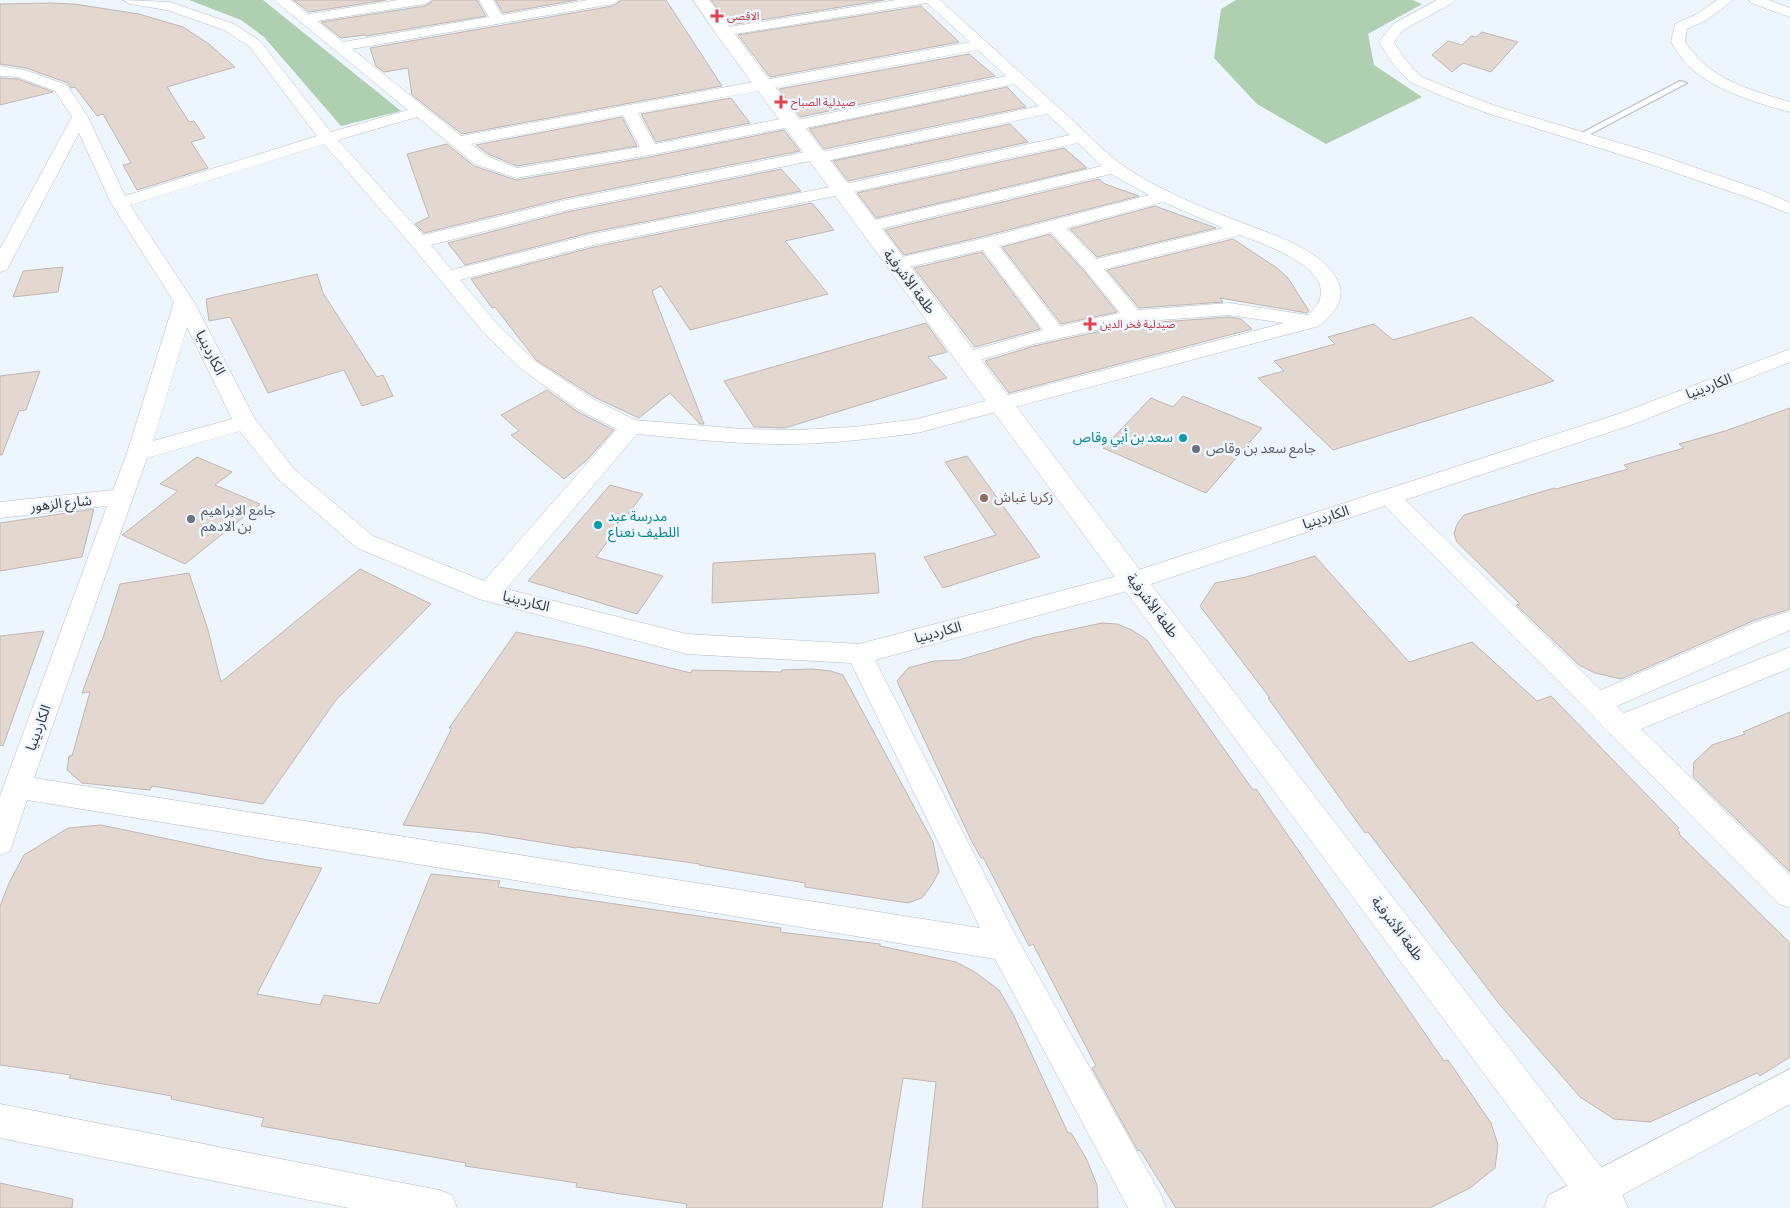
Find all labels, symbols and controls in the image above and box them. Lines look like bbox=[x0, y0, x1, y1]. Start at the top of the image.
place label: الاقصى bbox=[727, 9, 759, 24]
marker: الاقصى bbox=[711, 10, 723, 22]
place label: صيدلية الصباح bbox=[791, 95, 855, 110]
marker: صيدلية الصباح bbox=[775, 96, 787, 108]
street label: طلعة الأشرفية bbox=[878, 245, 940, 319]
place label: صيدلية فخر الدين bbox=[1100, 317, 1176, 332]
marker: صيدلية فخر الدين bbox=[1084, 318, 1096, 330]
street label: الكاردينيا bbox=[190, 327, 230, 379]
street label: الكاردينيا bbox=[1683, 369, 1735, 405]
place label: سعد بن أبي وقاص bbox=[1073, 428, 1173, 448]
marker: سعد بن أبي وقاص bbox=[1177, 432, 1189, 444]
place label: جامع سعد بن وقاص bbox=[1206, 439, 1316, 459]
marker: جامع سعد بن وقاص bbox=[1190, 443, 1202, 455]
place label: زكريا غباش bbox=[994, 488, 1053, 508]
street label: شارع الزهور bbox=[28, 491, 93, 517]
marker: زكريا غباش bbox=[978, 492, 990, 504]
place label: جامع الابراهيم بن الادهم bbox=[201, 501, 276, 537]
street label: الكاردينيا bbox=[1300, 501, 1352, 535]
place label: مدرسة عبد اللطيف نعناع bbox=[608, 507, 680, 543]
marker: جامع الابراهيم بن الادهم bbox=[185, 513, 197, 525]
marker: مدرسة عبد اللطيف نعناع bbox=[592, 519, 604, 531]
street label: طلعة الأشرفية bbox=[1121, 569, 1183, 643]
street label: الكاردينيا bbox=[500, 587, 552, 617]
street label: الكاردينيا bbox=[912, 617, 964, 649]
street label: الكاردينيا bbox=[21, 702, 57, 754]
street label: طلعة الأشرفية bbox=[1366, 892, 1428, 966]

